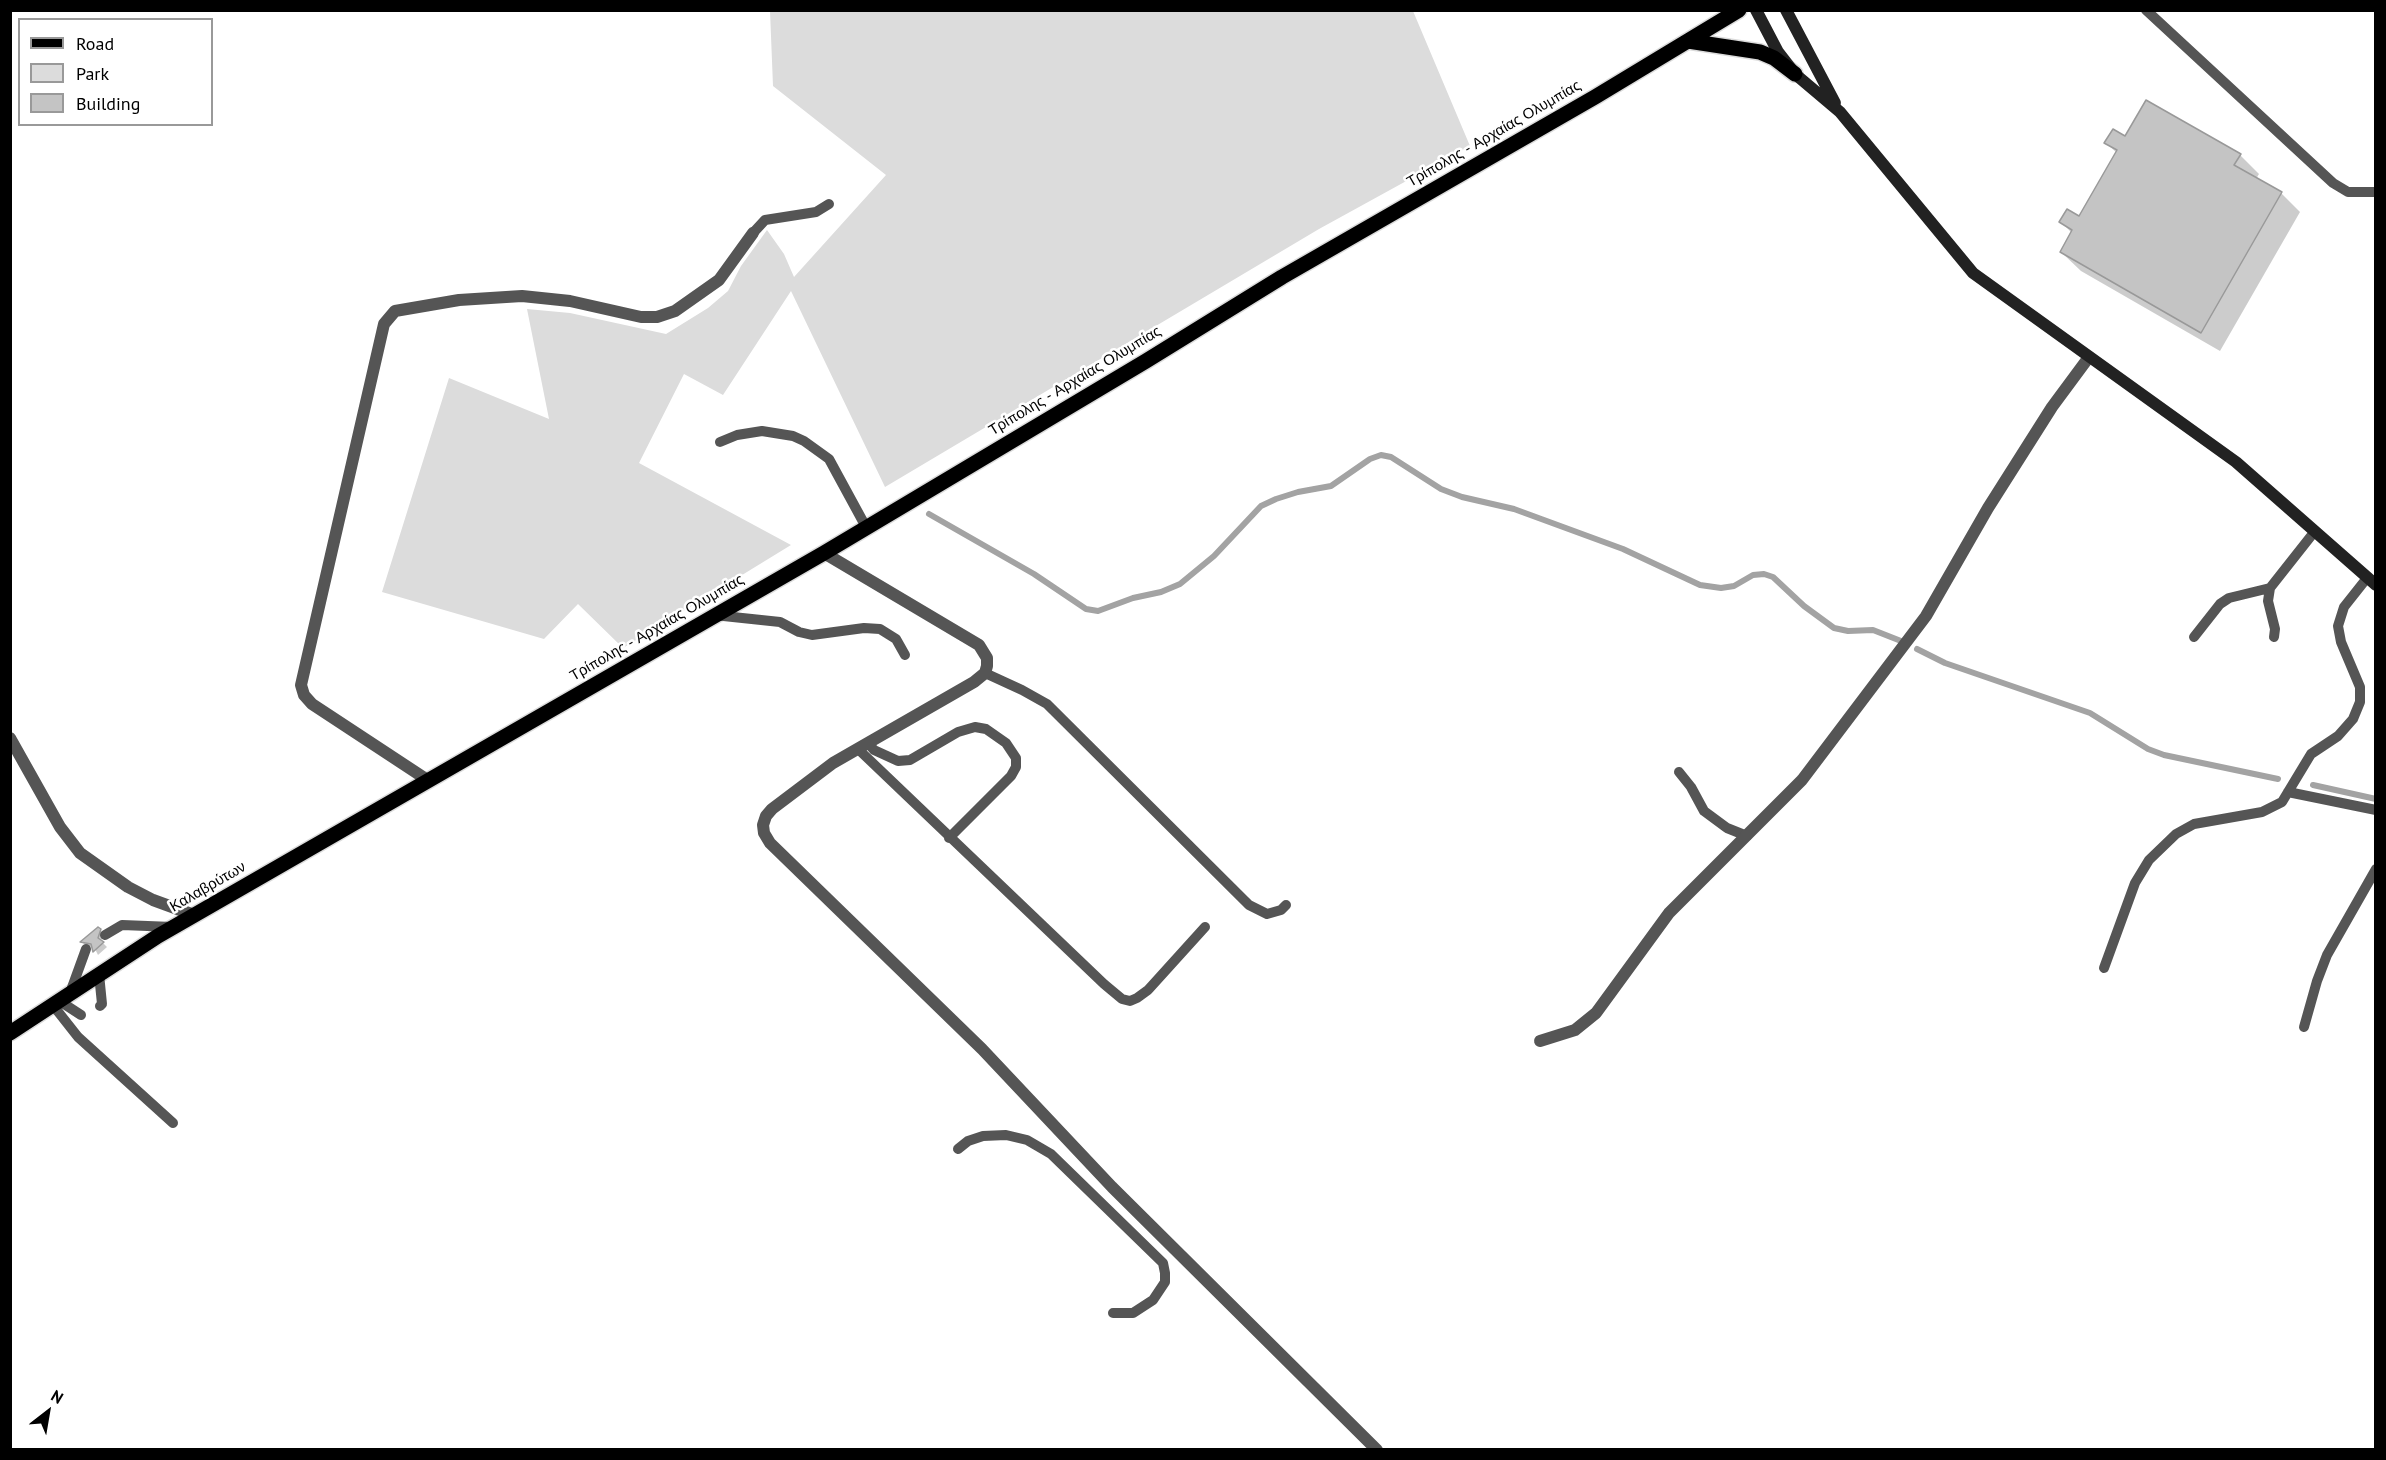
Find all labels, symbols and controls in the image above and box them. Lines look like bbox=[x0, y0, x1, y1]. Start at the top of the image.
legend bbox=[18, 18, 213, 126]
text: Road bbox=[76, 32, 114, 55]
text: Park bbox=[76, 62, 109, 85]
street label: Τρίπολης - Αρχαίας Ολυμπίας bbox=[1404, 77, 1584, 191]
text: Building bbox=[76, 92, 140, 115]
street label: Τρίπολης - Αρχαίας Ολυμπίας bbox=[986, 322, 1164, 440]
street label: Τρίπολης - Αρχαίας Ολυμπίας bbox=[567, 571, 747, 685]
street label: Καλαβρύτων bbox=[167, 858, 249, 916]
north arrow bbox=[18, 1382, 78, 1442]
text: N bbox=[48, 1385, 67, 1408]

